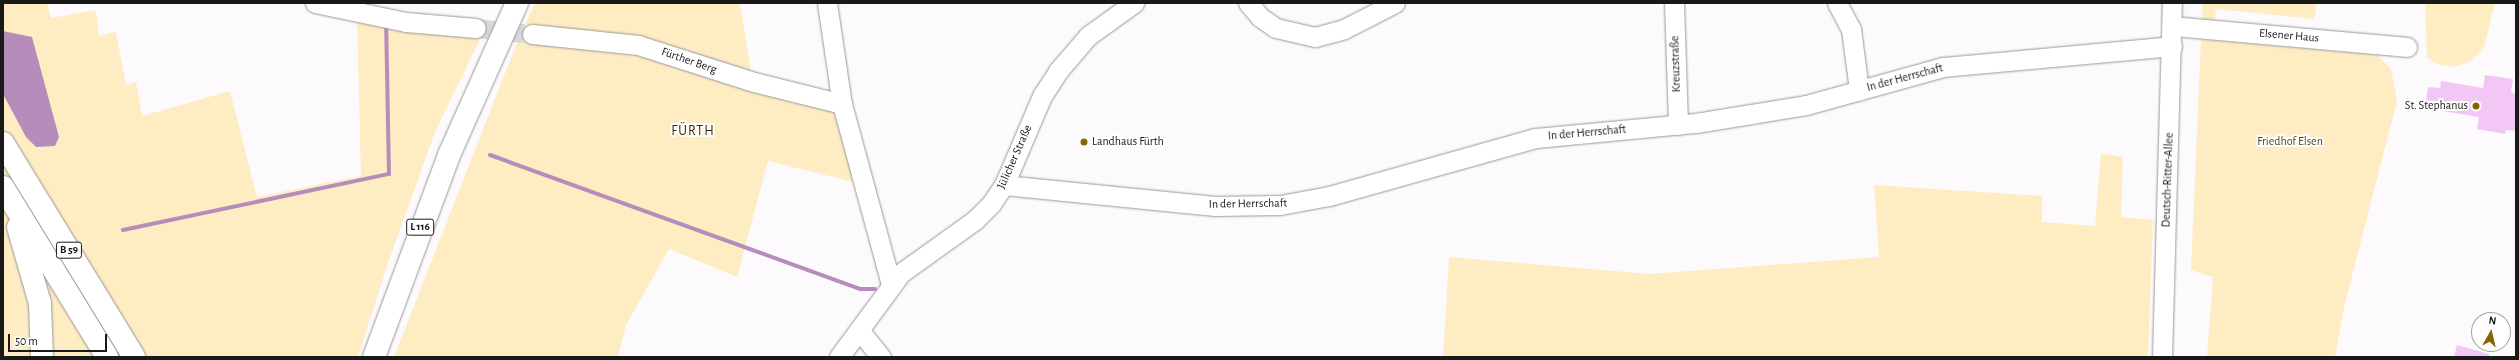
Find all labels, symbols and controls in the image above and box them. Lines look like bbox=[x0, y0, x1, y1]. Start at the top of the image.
street label: Elsener Haus bbox=[2258, 26, 2320, 46]
street label: Kreuzstraße bbox=[1668, 35, 1684, 93]
street label: Fürther Berg bbox=[659, 45, 719, 77]
street label: In der Herrschaft bbox=[1865, 61, 1945, 95]
place label: St. Stephanus bbox=[2405, 99, 2468, 113]
marker: St. Stephanus bbox=[2471, 101, 2481, 111]
street label: In der Herrschaft bbox=[1547, 122, 1627, 144]
district label: FÜRTH bbox=[671, 123, 715, 139]
street label: Jülicher Straße bbox=[994, 123, 1036, 191]
street label: Deutsch-Ritter-Allee bbox=[2159, 132, 2177, 228]
place label: Landhaus Fürth bbox=[1092, 135, 1164, 149]
park label: Friedhof Elsen bbox=[2257, 135, 2323, 149]
marker: Landhaus Fürth bbox=[1079, 137, 1089, 147]
street label: In der Herrschaft bbox=[1209, 196, 1287, 212]
road number: L 116 bbox=[406, 218, 434, 236]
road number: B 59 bbox=[55, 241, 83, 259]
north arrow bbox=[2471, 312, 2511, 352]
text: N bbox=[2488, 315, 2497, 327]
scale bar bbox=[10, 326, 109, 352]
text: 50 m bbox=[15, 335, 38, 347]

